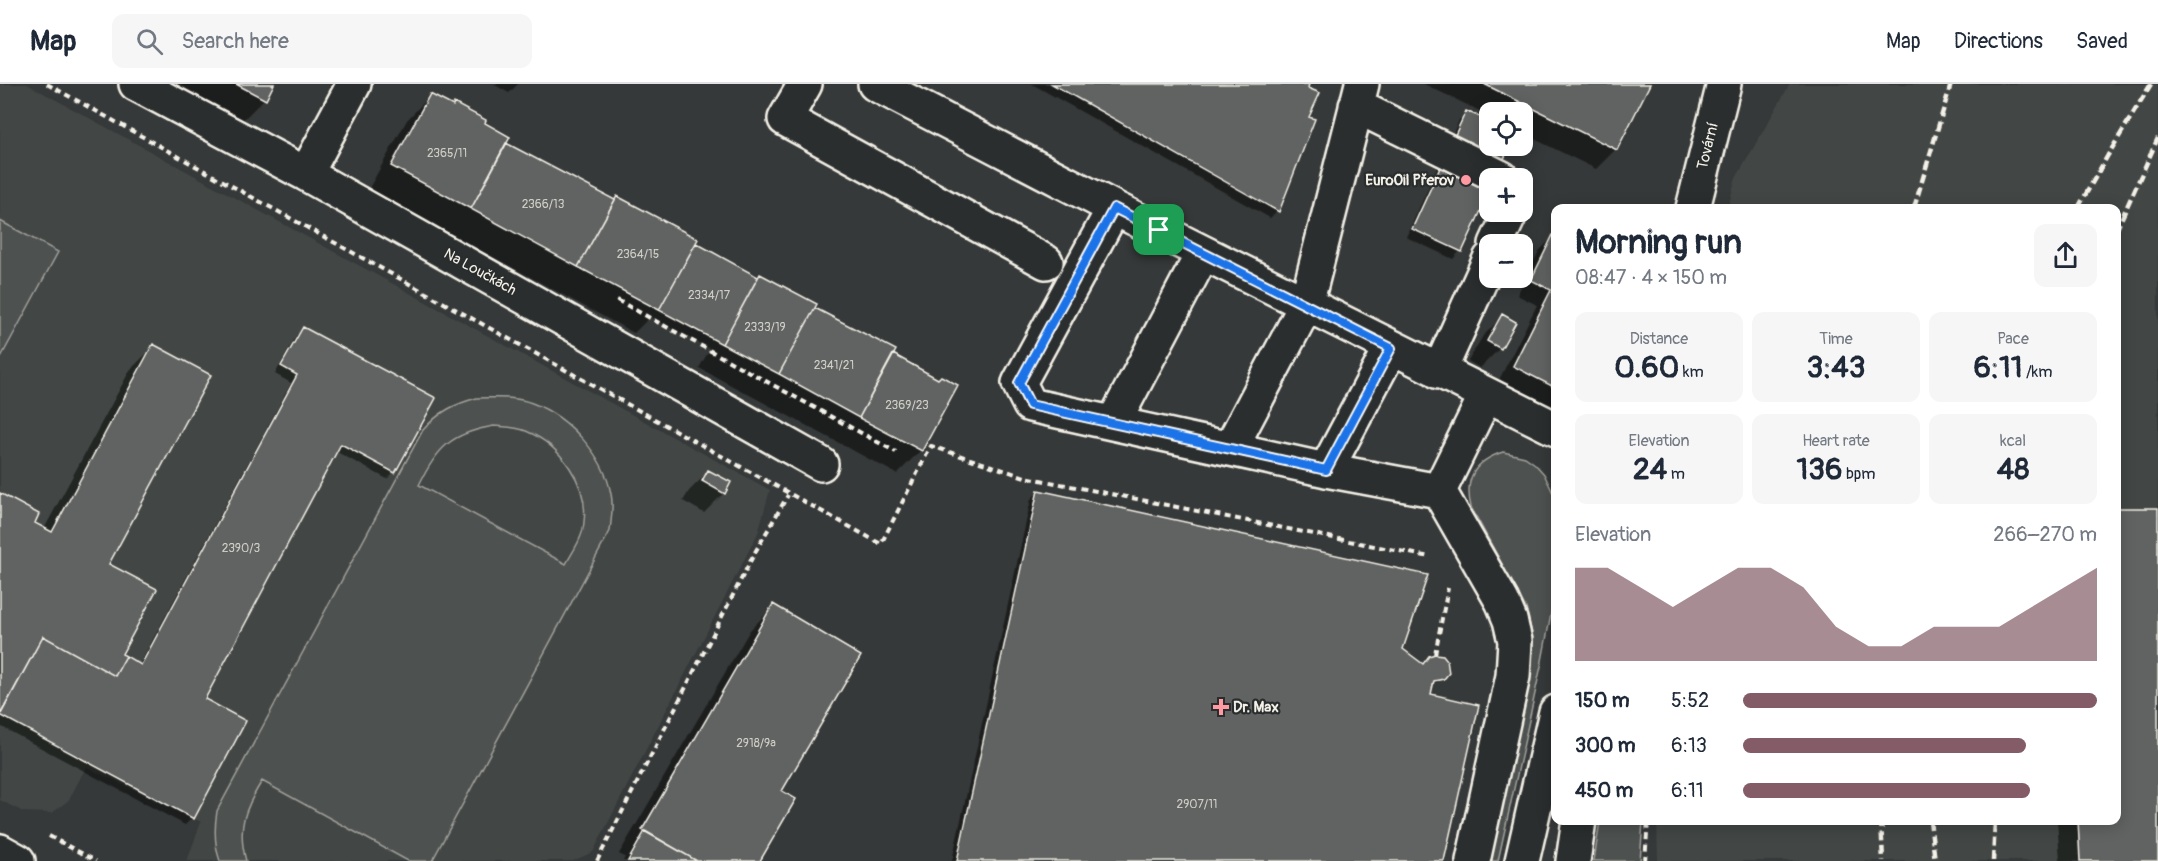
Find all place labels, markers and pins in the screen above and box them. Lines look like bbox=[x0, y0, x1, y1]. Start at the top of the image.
place label: EuroOil Přerov bbox=[1365, 171, 1454, 190]
marker: EuroOil Přerov bbox=[1459, 173, 1473, 187]
pin bbox=[1133, 204, 1184, 255]
place label: Dr. Max bbox=[1233, 698, 1279, 717]
marker: Dr. Max bbox=[1214, 700, 1228, 714]

